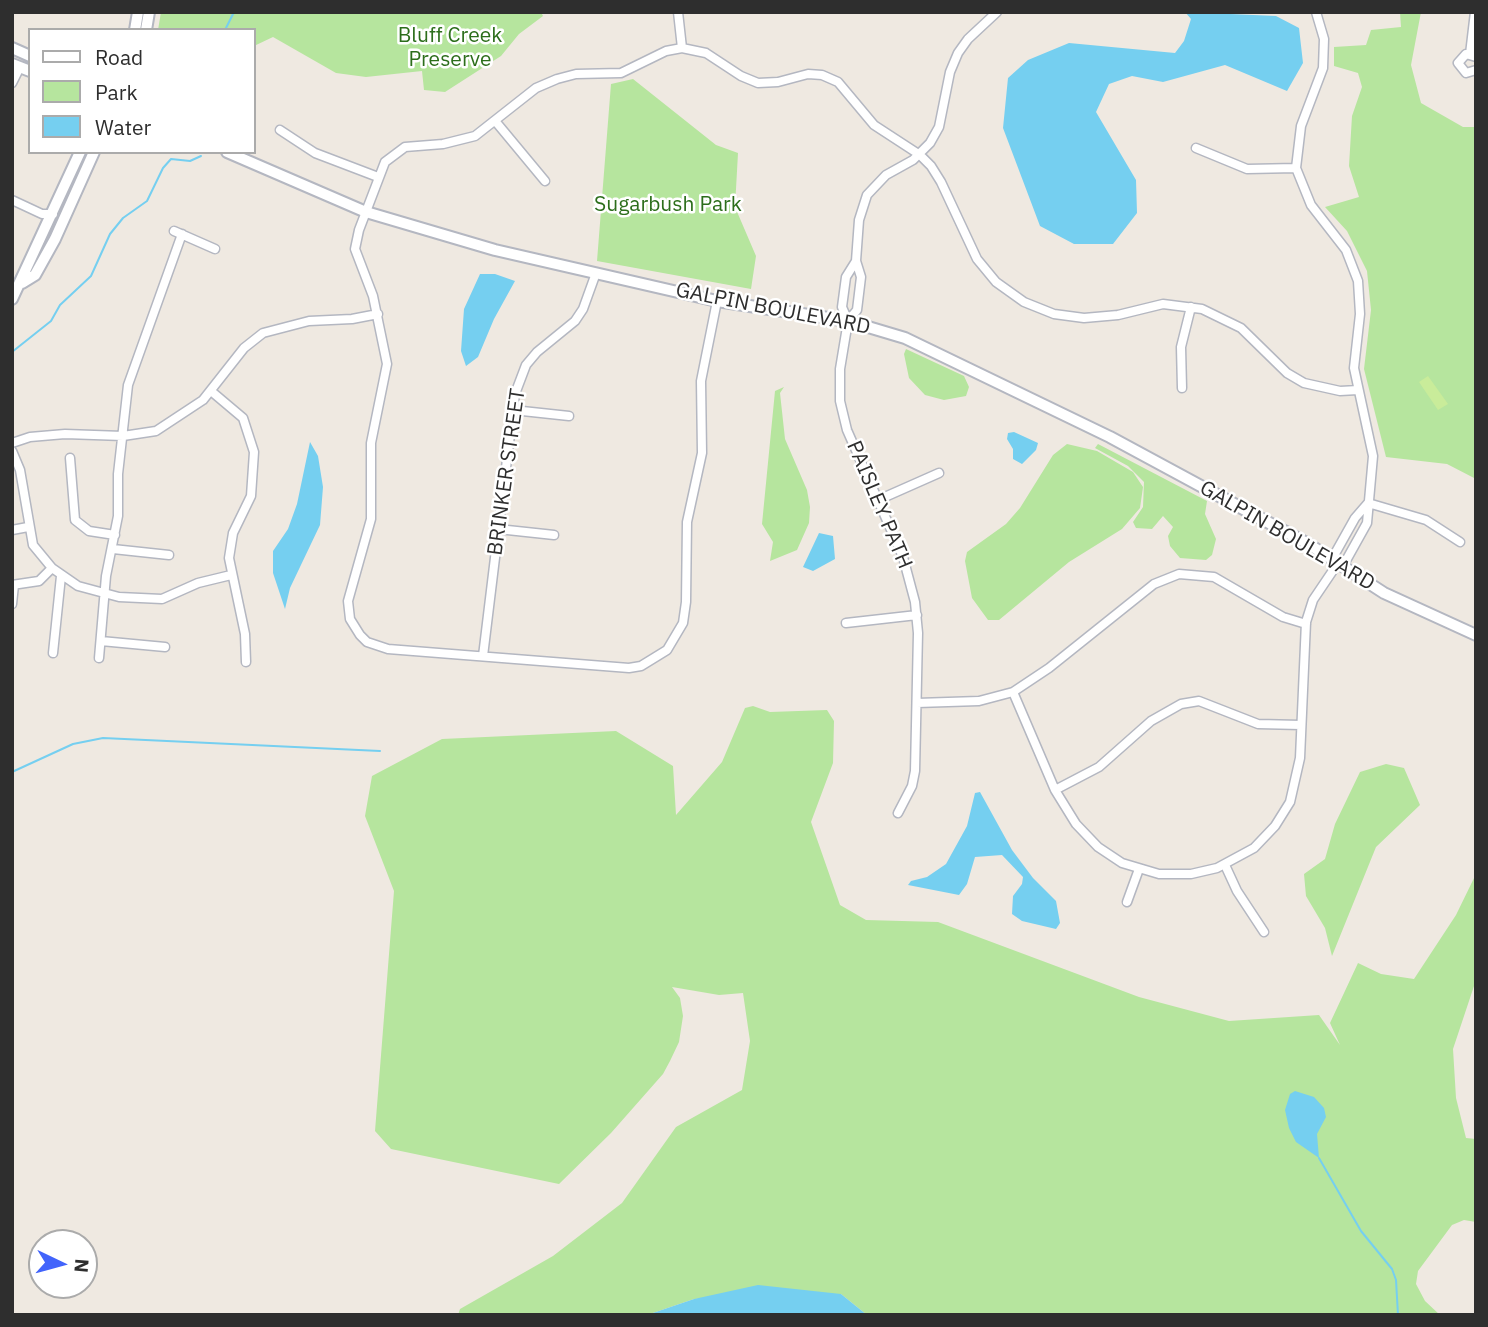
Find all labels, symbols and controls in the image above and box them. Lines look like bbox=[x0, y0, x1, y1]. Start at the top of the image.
park label: Bluff Creek Preserve bbox=[398, 23, 502, 73]
legend bbox=[28, 28, 256, 154]
text: Road bbox=[95, 43, 143, 71]
text: Park bbox=[95, 78, 138, 106]
text: Water bbox=[95, 113, 151, 141]
park label: Sugarbush Park bbox=[594, 192, 742, 218]
street label: GALPIN BOULEVARD bbox=[674, 278, 872, 340]
street label: BRINKER STREET bbox=[483, 387, 531, 557]
street label: PAISLEY PATH bbox=[841, 437, 917, 573]
street label: GALPIN BOULEVARD bbox=[1195, 476, 1379, 596]
north arrow bbox=[28, 1229, 98, 1299]
text: N bbox=[69, 1258, 94, 1274]

